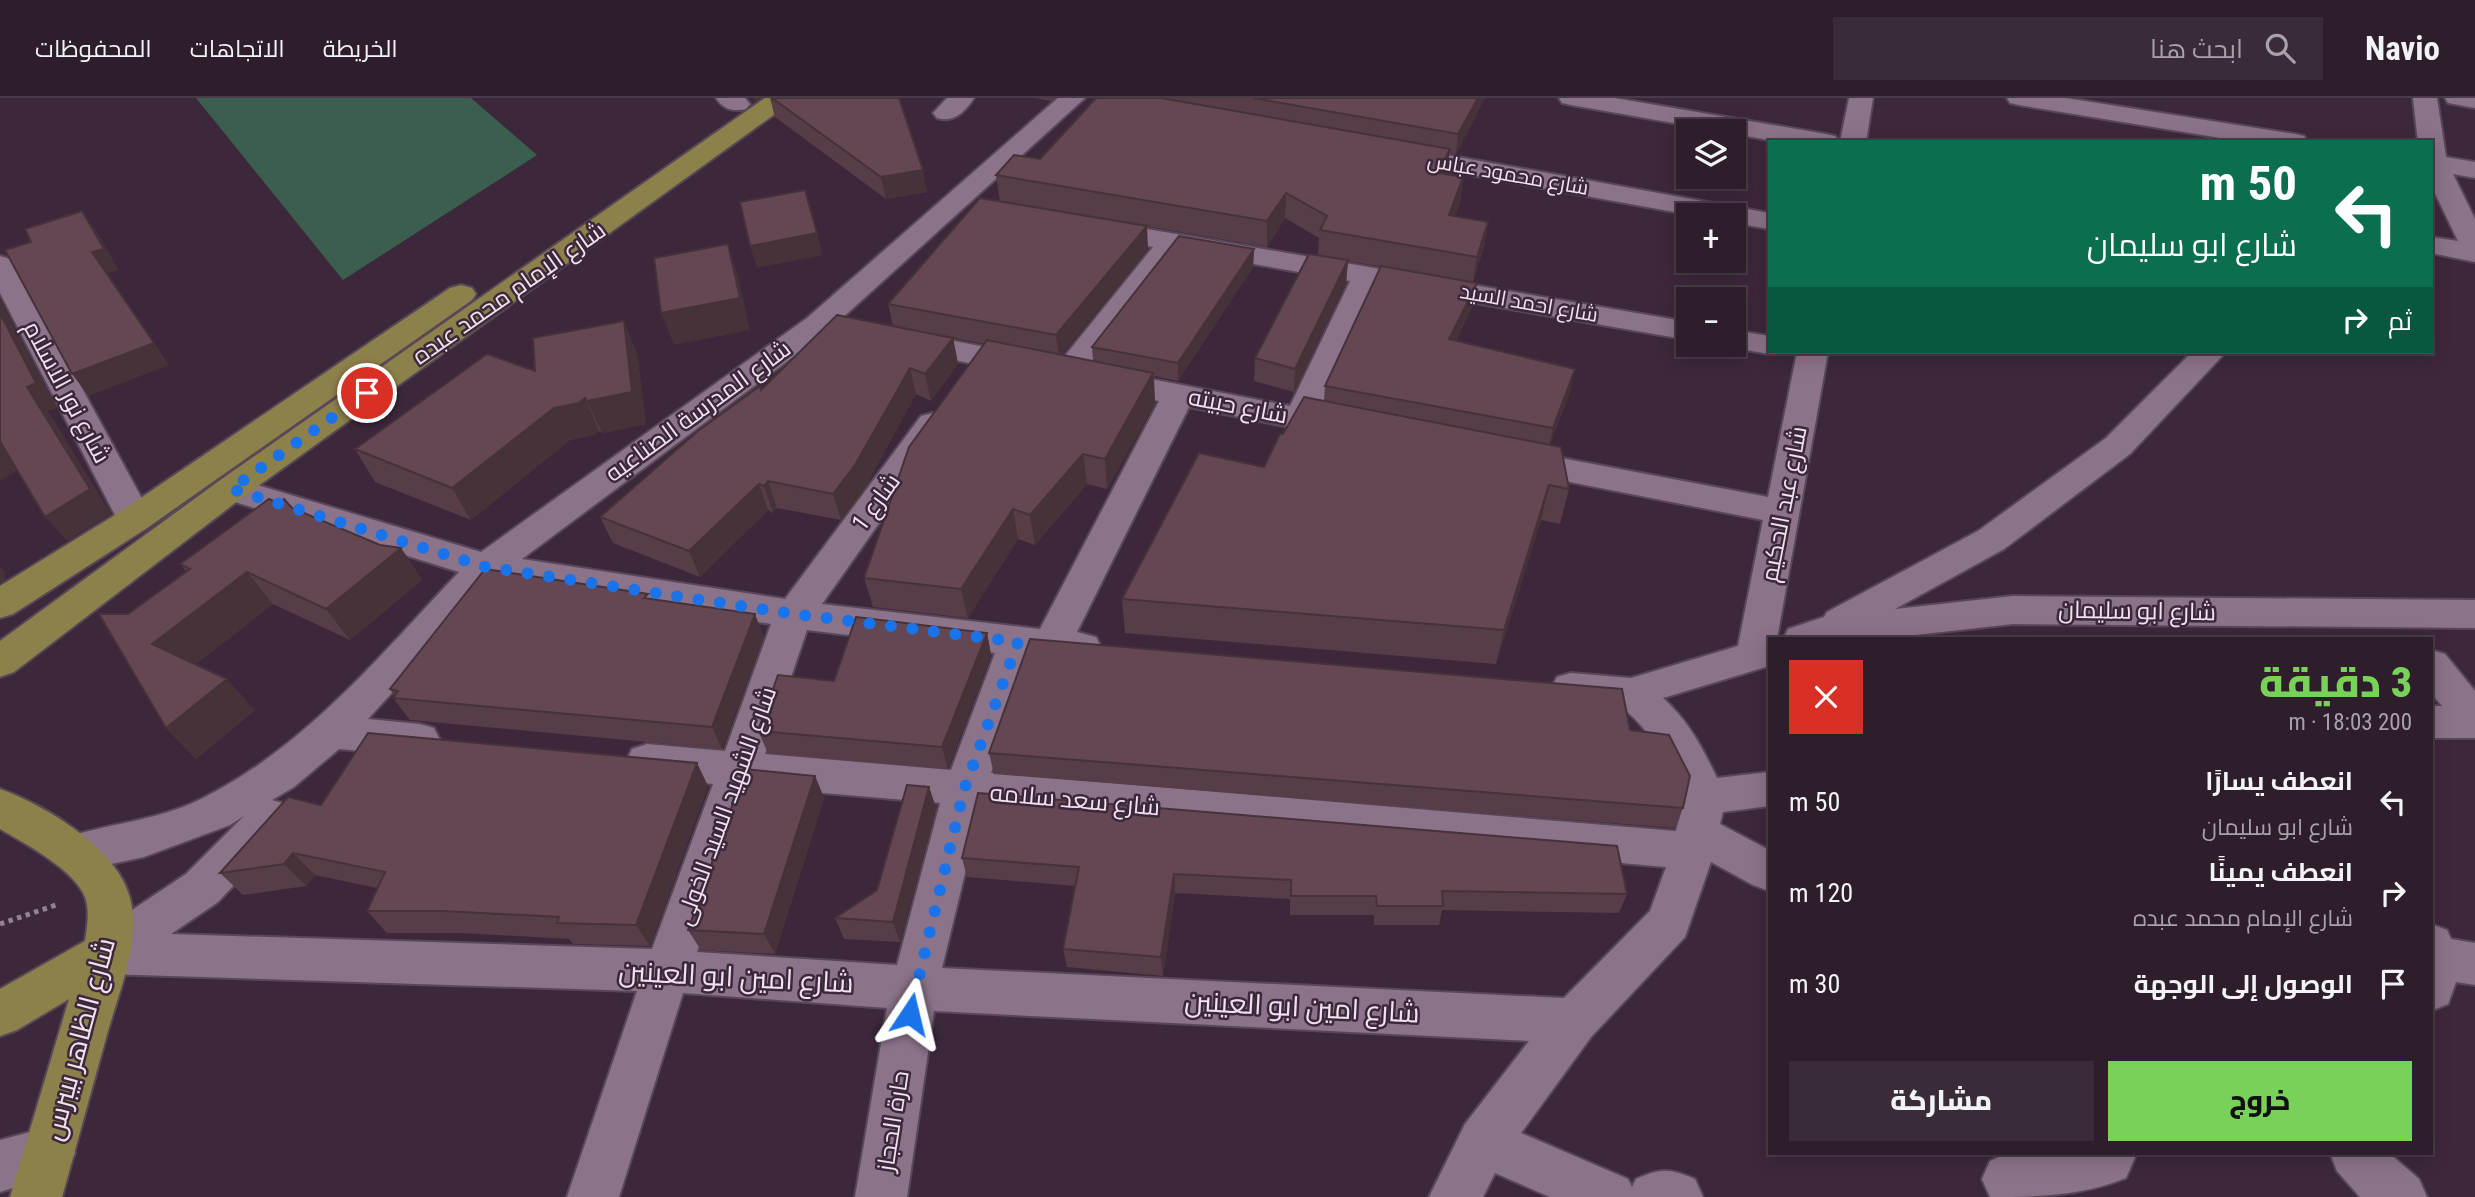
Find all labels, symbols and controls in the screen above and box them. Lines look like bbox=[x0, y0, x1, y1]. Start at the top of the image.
search box bbox=[1833, 17, 2323, 80]
icon: search bbox=[2261, 29, 2299, 67]
text: Navio bbox=[2365, 29, 2440, 68]
text: ابحث هنا bbox=[2150, 34, 2243, 64]
text: المحفوظات bbox=[35, 35, 152, 63]
text: الاتجاهات bbox=[190, 35, 285, 63]
text: الخريطة bbox=[323, 35, 398, 63]
map controls bbox=[1676, 119, 1746, 357]
button: layers bbox=[1676, 119, 1746, 189]
street label: شارع محمود عباس bbox=[1425, 148, 1590, 202]
text: 50 m bbox=[2200, 155, 2297, 212]
icon: left bbox=[2321, 168, 2412, 259]
button: + bbox=[1676, 203, 1746, 273]
street label: شارع الإمام محمد عبده bbox=[407, 216, 612, 372]
text: شارع ابو سليمان bbox=[2087, 226, 2297, 264]
street label: شارع احمد السيد bbox=[1458, 279, 1600, 329]
button: − bbox=[1676, 287, 1746, 357]
icon: right bbox=[2336, 301, 2374, 339]
text: ثم bbox=[2388, 306, 2412, 336]
street label: شارع نور الاسلام bbox=[16, 316, 116, 469]
street label: شارع المدرسة الصناعيه bbox=[600, 334, 797, 489]
pin bbox=[337, 363, 397, 423]
icon: arrive bbox=[348, 374, 386, 412]
street label: شارع حبيته bbox=[1186, 383, 1290, 431]
street label: شارع عبد الحكيم bbox=[1755, 424, 1815, 585]
street label: شارع 1 bbox=[846, 468, 908, 537]
street label: شارع ابو سليمان bbox=[2058, 596, 2216, 628]
text: 3 دقيقة bbox=[2259, 658, 2412, 707]
button: close bbox=[1789, 660, 1863, 734]
street label: شارع الشهيد السيد الخولى bbox=[670, 683, 784, 930]
text: 200 m · 18:03 bbox=[2288, 709, 2412, 736]
text: انعطف يسارًا bbox=[2205, 766, 2353, 796]
street label: شارع سعد سلامه bbox=[989, 779, 1161, 823]
icon: left bbox=[2374, 783, 2412, 821]
text: 50 m bbox=[1789, 787, 1840, 817]
text: شارع ابو سليمان bbox=[2202, 814, 2353, 841]
text: انعطف يمينًا bbox=[2208, 857, 2353, 887]
icon: right bbox=[2374, 874, 2412, 912]
text: 120 m bbox=[1789, 878, 1853, 908]
text: شارع الإمام محمد عبده bbox=[2133, 905, 2353, 932]
street label: شارع الظاهر بيبرس bbox=[36, 934, 124, 1144]
street label: شارع امين ابو العينين bbox=[618, 954, 854, 1002]
icon: arrive bbox=[2374, 965, 2412, 1003]
text: 30 m bbox=[1789, 969, 1840, 999]
text: الوصول إلى الوجهة bbox=[2134, 969, 2353, 999]
position arrow bbox=[873, 977, 947, 1051]
street label: شارع امين ابو العينين bbox=[1184, 984, 1420, 1032]
button: مشاركة bbox=[1789, 1061, 2094, 1141]
button: خروج bbox=[2108, 1061, 2412, 1141]
street label: حارة الحجاز bbox=[871, 1069, 915, 1175]

